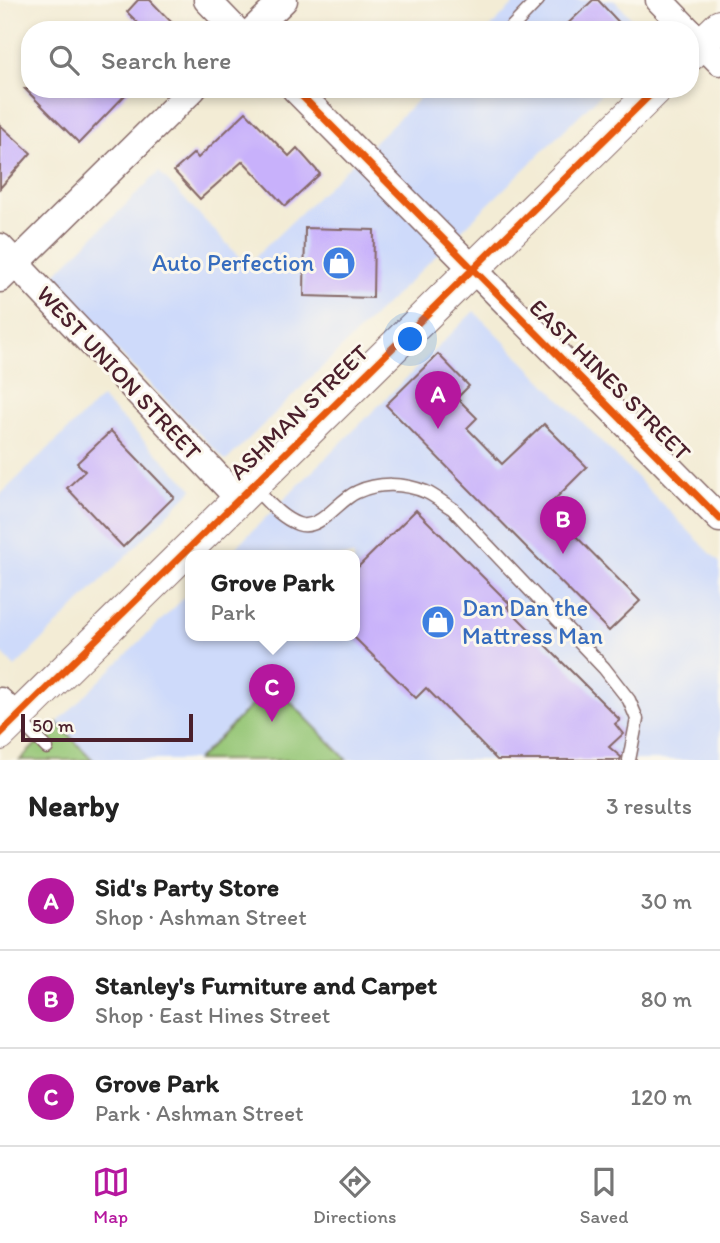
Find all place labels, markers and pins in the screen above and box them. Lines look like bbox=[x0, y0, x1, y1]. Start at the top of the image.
shop icon: Auto Perfection bbox=[320, 244, 358, 282]
place label: Auto Perfection bbox=[152, 248, 314, 277]
pin: A bbox=[415, 371, 461, 429]
pin: B bbox=[540, 496, 586, 554]
place label: Dan Dan the Mattress Man bbox=[462, 593, 604, 650]
shop icon: Dan Dan the Mattress Man bbox=[419, 603, 457, 641]
pin: C bbox=[249, 664, 295, 722]

